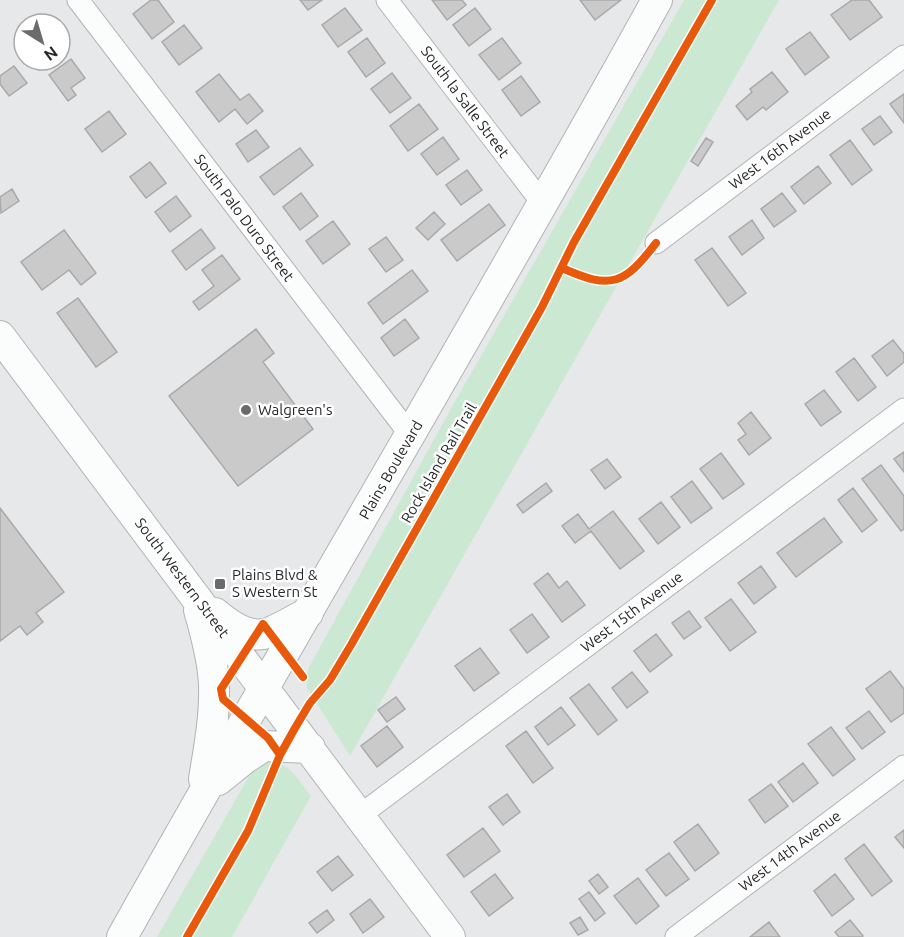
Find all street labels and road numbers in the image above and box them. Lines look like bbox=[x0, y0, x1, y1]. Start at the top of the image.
street label: South la Salle Street bbox=[418, 43, 513, 161]
street label: West 16th Avenue bbox=[725, 105, 834, 192]
street label: South Palo Duro Street bbox=[191, 151, 298, 285]
street label: Rock Island Rail Trail bbox=[397, 400, 480, 526]
street label: Plains Boulevard bbox=[355, 417, 426, 522]
street label: South Western Street bbox=[132, 515, 233, 641]
street label: West 15th Avenue bbox=[577, 568, 686, 655]
street label: West 14th Avenue bbox=[735, 807, 844, 894]

